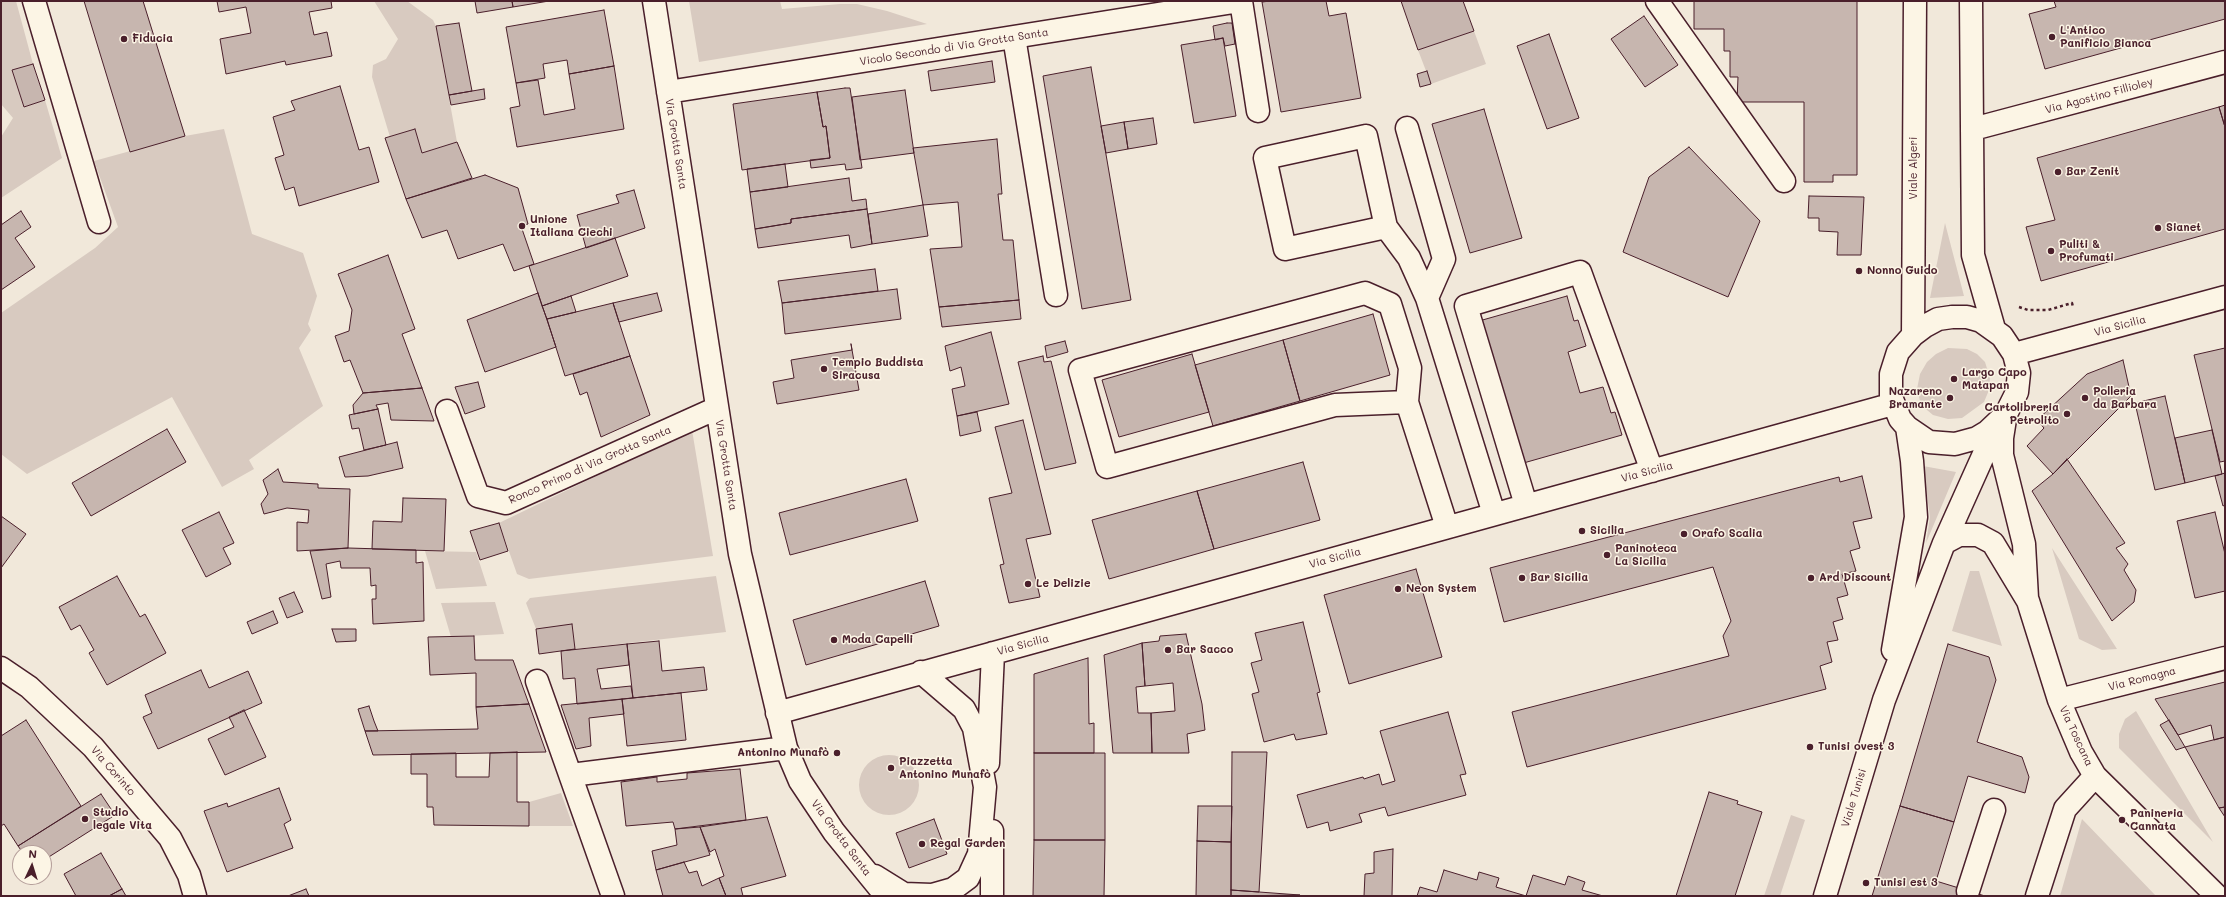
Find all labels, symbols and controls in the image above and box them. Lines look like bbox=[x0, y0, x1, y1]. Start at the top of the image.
place label: L'Antico Panificio Bianca bbox=[2060, 24, 2151, 50]
street label: Vicolo Secondo di Via Grotta Santa bbox=[859, 26, 1049, 68]
place label: Fiducia bbox=[132, 32, 173, 46]
marker: L'Antico Panificio Bianca bbox=[2047, 32, 2057, 42]
marker: Fiducia bbox=[119, 34, 129, 44]
street label: Via Agostino Fillioley bbox=[2044, 75, 2154, 117]
street label: Via Grotta Santa bbox=[662, 98, 690, 190]
street label: Viale Algeri bbox=[1907, 137, 1921, 199]
place label: Bar Zenit bbox=[2066, 165, 2119, 179]
marker: Bar Zenit bbox=[2053, 167, 2063, 177]
place label: Unione Italiana Ciechi bbox=[530, 213, 613, 239]
marker: Unione Italiana Ciechi bbox=[517, 221, 527, 231]
place label: Sianet bbox=[2166, 221, 2201, 235]
marker: Sianet bbox=[2153, 223, 2163, 233]
place label: Puliti & Profumati bbox=[2059, 238, 2114, 264]
marker: Puliti & Profumati bbox=[2046, 246, 2056, 256]
place label: Nonno Guido bbox=[1867, 264, 1937, 278]
marker: Nonno Guido bbox=[1854, 266, 1864, 276]
street label: Via Sicilia bbox=[2093, 313, 2147, 339]
place label: Tempio Buddista Siracusa bbox=[832, 356, 924, 382]
marker: Tempio Buddista Siracusa bbox=[819, 364, 829, 374]
place label: Largo Capo Matapan bbox=[1962, 366, 2027, 392]
marker: Largo Capo Matapan bbox=[1949, 374, 1959, 384]
place label: Nazareno Bramante bbox=[1889, 385, 1942, 411]
place label: Polleria da Barbara bbox=[2093, 385, 2157, 411]
marker: Nazareno Bramante bbox=[1945, 393, 1955, 403]
marker: Polleria da Barbara bbox=[2080, 393, 2090, 403]
place label: Cartolibreria Petrolito bbox=[1985, 401, 2059, 427]
marker: Cartolibreria Petrolito bbox=[2062, 409, 2072, 419]
street label: Via Grotta Santa bbox=[712, 419, 740, 511]
street label: Ronco Primo di Via Grotta Santa bbox=[507, 423, 673, 507]
street label: Via Sicilia bbox=[1620, 459, 1674, 485]
place label: Sicilia bbox=[1590, 524, 1624, 538]
marker: Sicilia bbox=[1577, 526, 1587, 536]
place label: Orafo Scalia bbox=[1692, 527, 1762, 541]
marker: Orafo Scalia bbox=[1679, 529, 1689, 539]
place label: Paninoteca La Sicilia bbox=[1615, 542, 1677, 568]
street label: Via Sicilia bbox=[1308, 545, 1362, 571]
marker: Paninoteca La Sicilia bbox=[1602, 550, 1612, 560]
place label: Bar Sicilia bbox=[1530, 571, 1588, 585]
place label: Ard Discount bbox=[1819, 571, 1891, 585]
marker: Bar Sicilia bbox=[1517, 573, 1527, 583]
marker: Ard Discount bbox=[1806, 573, 1816, 583]
place label: Le Delizie bbox=[1036, 577, 1091, 591]
marker: Le Delizie bbox=[1023, 579, 1033, 589]
place label: Neon System bbox=[1406, 582, 1476, 596]
marker: Neon System bbox=[1393, 584, 1403, 594]
street label: Via Sicilia bbox=[996, 632, 1050, 658]
place label: Moda Capelli bbox=[842, 633, 913, 647]
marker: Moda Capelli bbox=[829, 635, 839, 645]
place label: Bar Sacco bbox=[1176, 643, 1233, 657]
marker: Bar Sacco bbox=[1163, 645, 1173, 655]
street label: Via Romagna bbox=[2107, 664, 2177, 694]
street label: Via Toscana bbox=[2056, 704, 2096, 768]
place label: Tunisi ovest 3 bbox=[1818, 740, 1894, 754]
marker: Tunisi ovest 3 bbox=[1805, 742, 1815, 752]
street label: Via Corinto bbox=[88, 743, 138, 799]
place label: Antonino Munafò bbox=[737, 746, 829, 760]
marker: Antonino Munafò bbox=[832, 748, 842, 758]
place label: Piazzetta Antonino Munafò bbox=[899, 755, 991, 781]
marker: Piazzetta Antonino Munafò bbox=[886, 763, 896, 773]
street label: Viale Tunisi bbox=[1839, 767, 1869, 829]
street label: Via Grotta Santa bbox=[808, 797, 874, 879]
place label: Studio legale Vita bbox=[93, 806, 152, 832]
place label: Panineria Cannata bbox=[2130, 807, 2183, 833]
marker: Studio legale Vita bbox=[80, 814, 90, 824]
marker: Panineria Cannata bbox=[2117, 815, 2127, 825]
place label: Regal Garden bbox=[930, 837, 1005, 851]
marker: Regal Garden bbox=[917, 839, 927, 849]
north arrow bbox=[12, 845, 52, 885]
text: N bbox=[28, 846, 37, 861]
place label: Tunisi est 3 bbox=[1874, 876, 1938, 890]
marker: Tunisi est 3 bbox=[1861, 878, 1871, 888]

